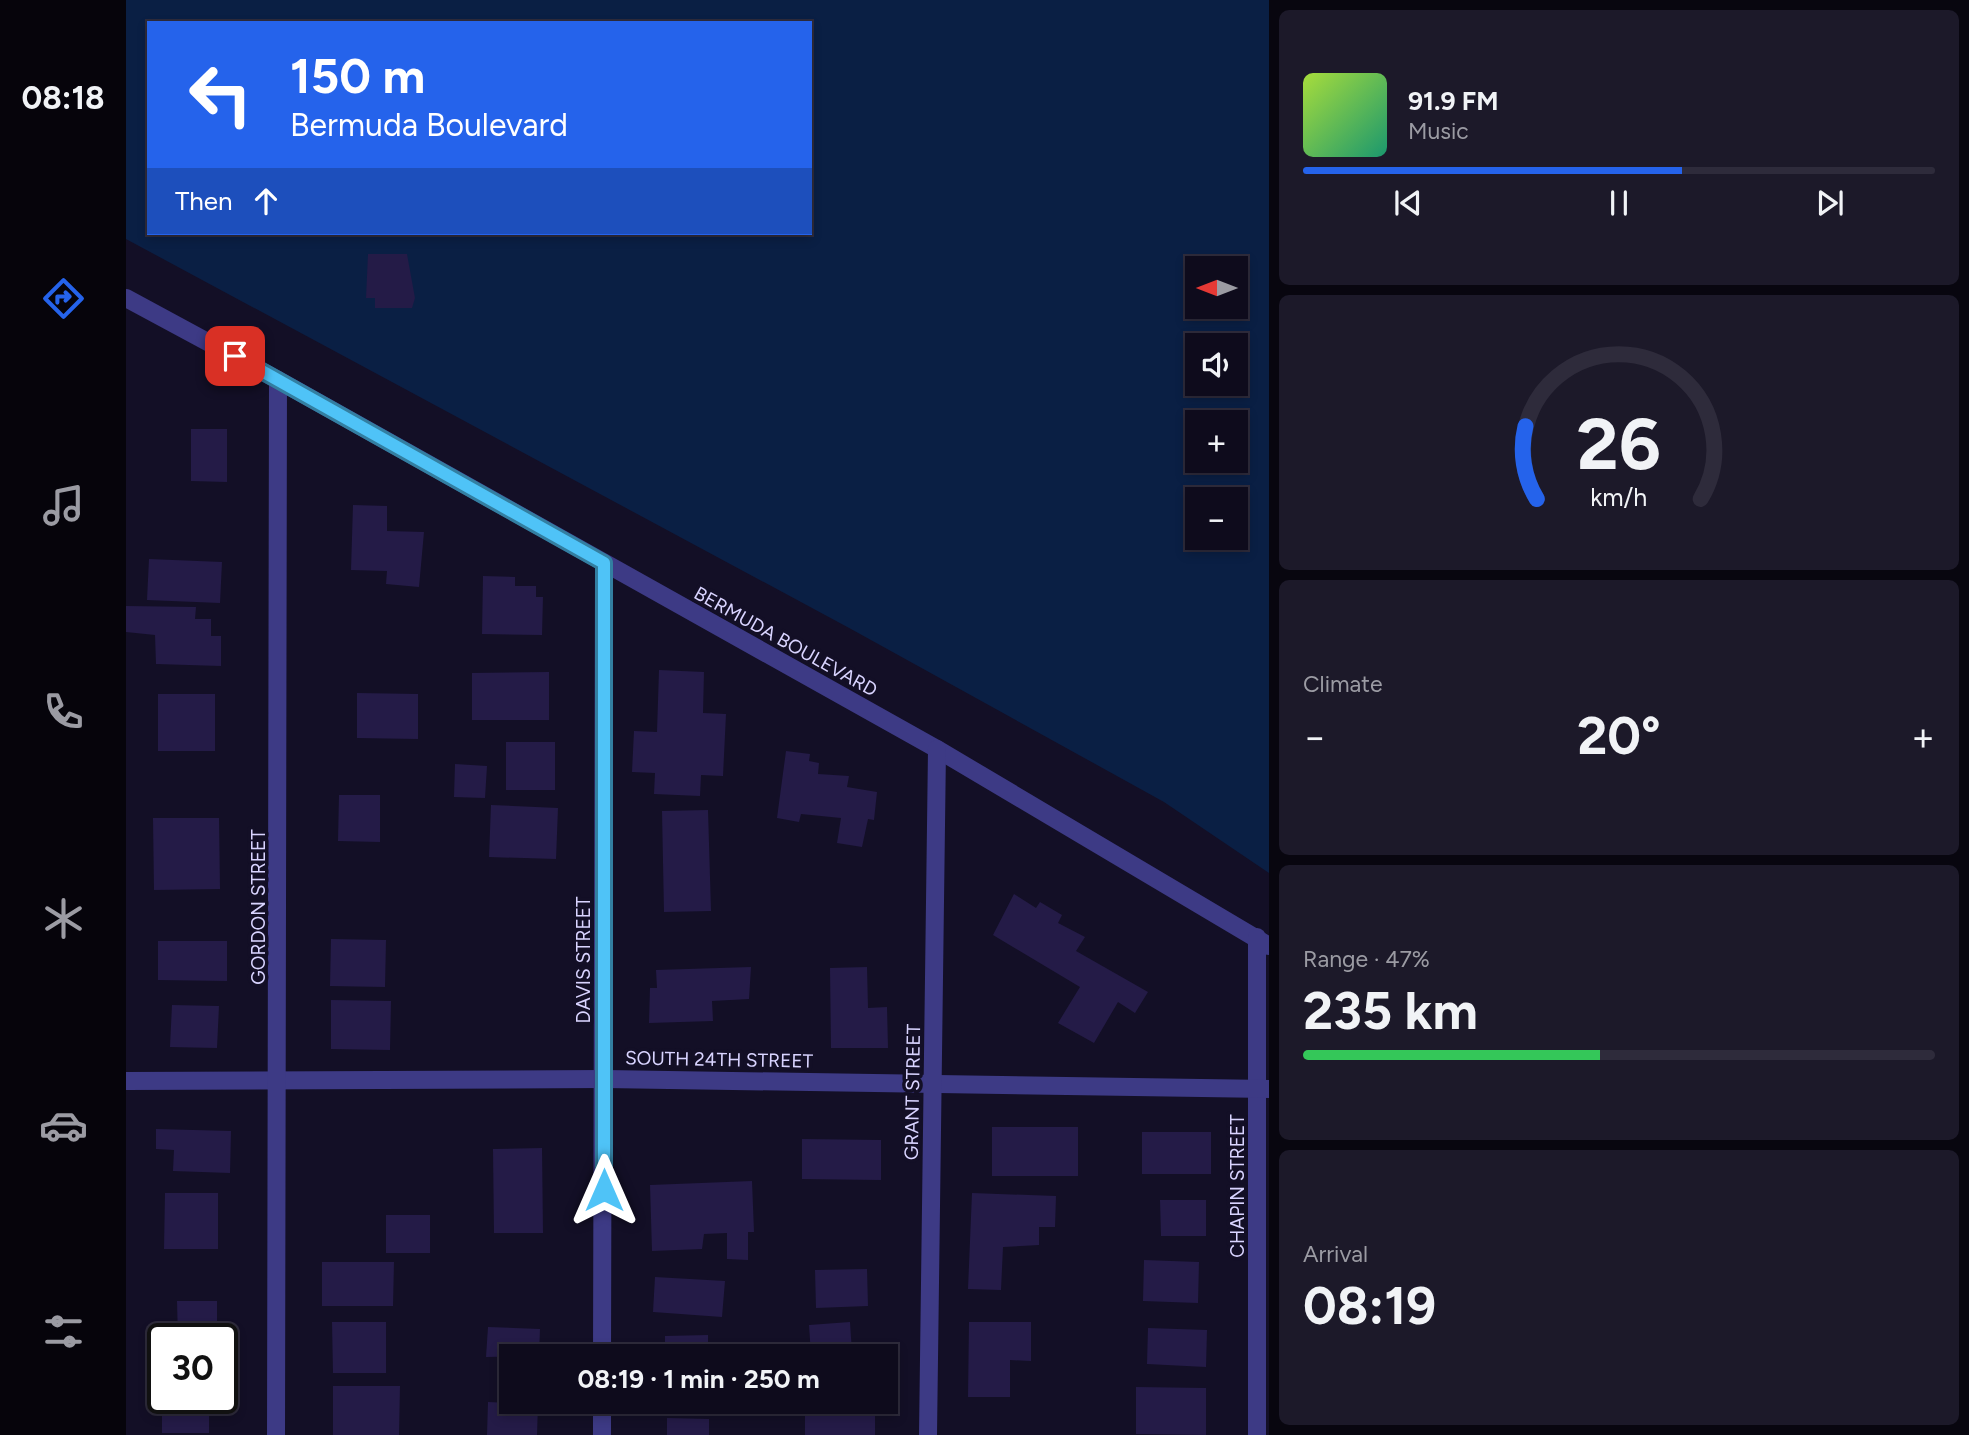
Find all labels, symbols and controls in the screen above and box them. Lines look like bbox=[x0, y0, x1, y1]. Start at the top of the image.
text: 150 m bbox=[290, 46, 425, 105]
icon: left bbox=[175, 49, 266, 140]
text: 08:18 bbox=[21, 79, 105, 117]
text: 91.9 FM bbox=[1408, 85, 1498, 117]
text: Bermuda Boulevard bbox=[290, 106, 568, 144]
text: Music bbox=[1408, 117, 1469, 145]
icon: ahead bbox=[247, 182, 285, 220]
icon: previous bbox=[1389, 184, 1427, 222]
icon: pause bbox=[1600, 184, 1638, 222]
icon: next bbox=[1811, 184, 1849, 222]
text: Then bbox=[175, 185, 233, 217]
north arrow bbox=[1185, 256, 1248, 318]
map controls bbox=[1185, 256, 1248, 550]
icon: directions bbox=[39, 274, 88, 323]
pin bbox=[205, 326, 265, 386]
button: sound bbox=[1185, 333, 1248, 396]
icon: arrive bbox=[216, 337, 254, 375]
text: 26 bbox=[1577, 400, 1661, 487]
button: + bbox=[1185, 410, 1248, 473]
icon: music bbox=[39, 481, 88, 530]
text: km/h bbox=[1590, 481, 1648, 511]
button: − bbox=[1185, 487, 1248, 550]
street label: BERMUDA BOULEVARD bbox=[690, 581, 881, 701]
text: Climate bbox=[1303, 670, 1382, 698]
icon: phone bbox=[39, 687, 88, 736]
text: 20° bbox=[1577, 705, 1661, 767]
text: − bbox=[1303, 714, 1327, 760]
text: + bbox=[1911, 714, 1935, 760]
street label: GORDON STREET bbox=[247, 829, 270, 985]
icon: climate bbox=[39, 894, 88, 943]
street label: DAVIS STREET bbox=[572, 896, 595, 1023]
text: Range · 47% bbox=[1303, 945, 1430, 973]
text: 235 km bbox=[1303, 980, 1478, 1042]
street label: GRANT STREET bbox=[900, 1023, 925, 1160]
street label: SOUTH 24TH STREET bbox=[625, 1046, 814, 1073]
icon: car bbox=[39, 1101, 88, 1150]
street label: CHAPIN STREET bbox=[1226, 1114, 1249, 1258]
position arrow bbox=[567, 1153, 641, 1227]
text: Arrival bbox=[1303, 1240, 1368, 1268]
text: 08:19 bbox=[1303, 1275, 1436, 1337]
icon: filters bbox=[39, 1307, 88, 1356]
speed limit sign: 30 bbox=[147, 1323, 238, 1414]
text: 08:19 · 1 min · 250 m bbox=[577, 1363, 820, 1395]

